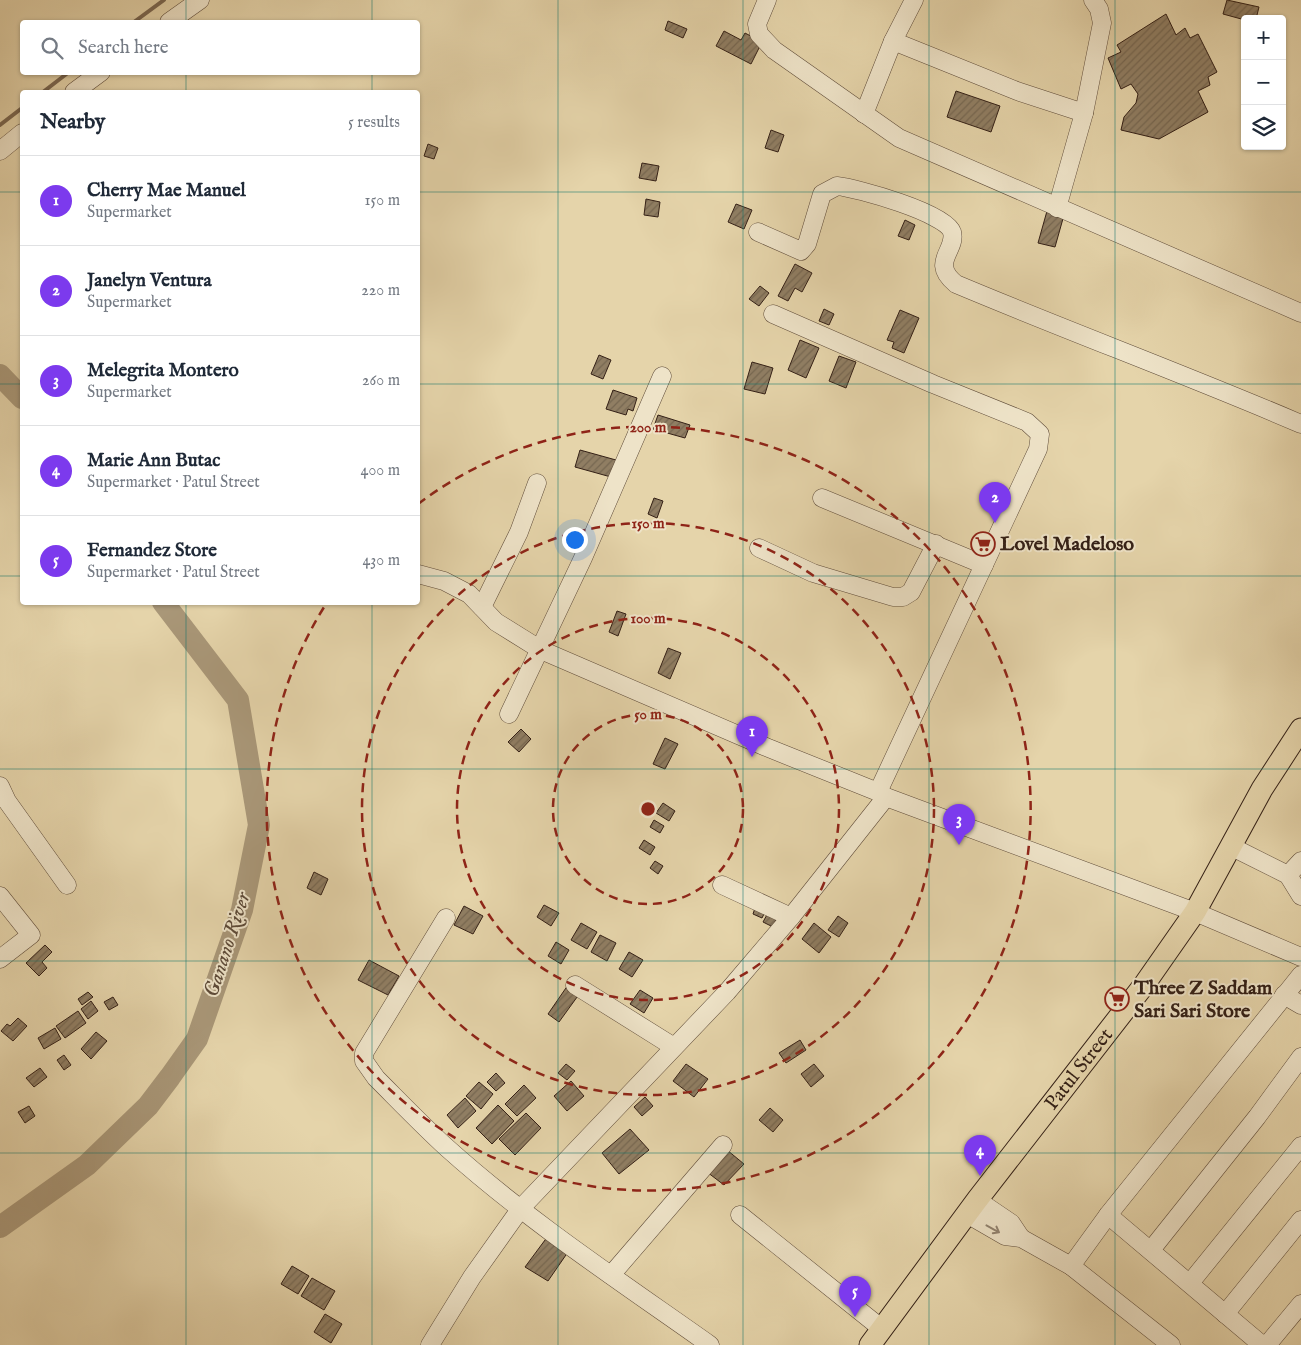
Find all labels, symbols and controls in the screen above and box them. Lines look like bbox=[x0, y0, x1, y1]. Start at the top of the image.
map controls bbox=[1241, 15, 1286, 150]
button: + bbox=[1241, 15, 1286, 60]
search box bbox=[20, 20, 420, 75]
icon: search bbox=[38, 34, 66, 62]
text: Search here bbox=[78, 36, 169, 60]
button: − bbox=[1241, 60, 1286, 105]
button: layers bbox=[1241, 105, 1286, 150]
text: Nearby bbox=[40, 109, 105, 136]
text: 5 results bbox=[348, 113, 400, 133]
text: Cherry Mae Manuel bbox=[87, 179, 246, 203]
text: 1 bbox=[53, 191, 59, 211]
text: 150 m bbox=[365, 191, 400, 211]
text: Supermarket bbox=[87, 203, 172, 223]
text: Janelyn Ventura bbox=[87, 269, 212, 293]
text: 2 bbox=[52, 281, 60, 301]
text: 220 m bbox=[361, 281, 400, 301]
text: Supermarket bbox=[87, 293, 172, 313]
text: Melegrita Montero bbox=[87, 359, 239, 383]
text: 3 bbox=[53, 371, 59, 391]
text: 260 m bbox=[362, 371, 400, 391]
text: Supermarket bbox=[87, 383, 172, 403]
text: 200 m bbox=[630, 418, 667, 437]
text: Marie Ann Butac bbox=[87, 449, 220, 473]
text: 4 bbox=[52, 461, 60, 481]
text: 400 m bbox=[361, 461, 400, 481]
text: Supermarket · Patul Street bbox=[87, 473, 260, 493]
pin: 2 bbox=[979, 482, 1011, 523]
text: 150 m bbox=[631, 514, 665, 533]
your location bbox=[562, 527, 588, 553]
supermarket icon: Lovel Madeloso bbox=[970, 531, 996, 557]
place label: Lovel Madeloso bbox=[1000, 532, 1134, 557]
text: Fernandez Store bbox=[87, 539, 217, 563]
text: 5 bbox=[53, 551, 59, 571]
text: 430 m bbox=[362, 551, 400, 571]
text: Supermarket · Patul Street bbox=[87, 563, 260, 583]
text: 100 m bbox=[630, 609, 666, 628]
text: 50 m bbox=[634, 705, 662, 724]
pin: 1 bbox=[736, 716, 768, 757]
centre of rings bbox=[639, 800, 657, 818]
pin: 3 bbox=[943, 804, 975, 845]
water label: Ganano River bbox=[198, 888, 258, 1001]
place label: Three Z Saddam Sari Sari Store bbox=[1133, 976, 1273, 1024]
supermarket icon: Three Z Saddam Sari Sari Store bbox=[1104, 986, 1130, 1012]
street label: Patul Street bbox=[1039, 1023, 1118, 1115]
pin: 4 bbox=[964, 1135, 996, 1176]
one-way arrow bbox=[985, 1225, 1000, 1234]
pin: 5 bbox=[839, 1276, 871, 1317]

